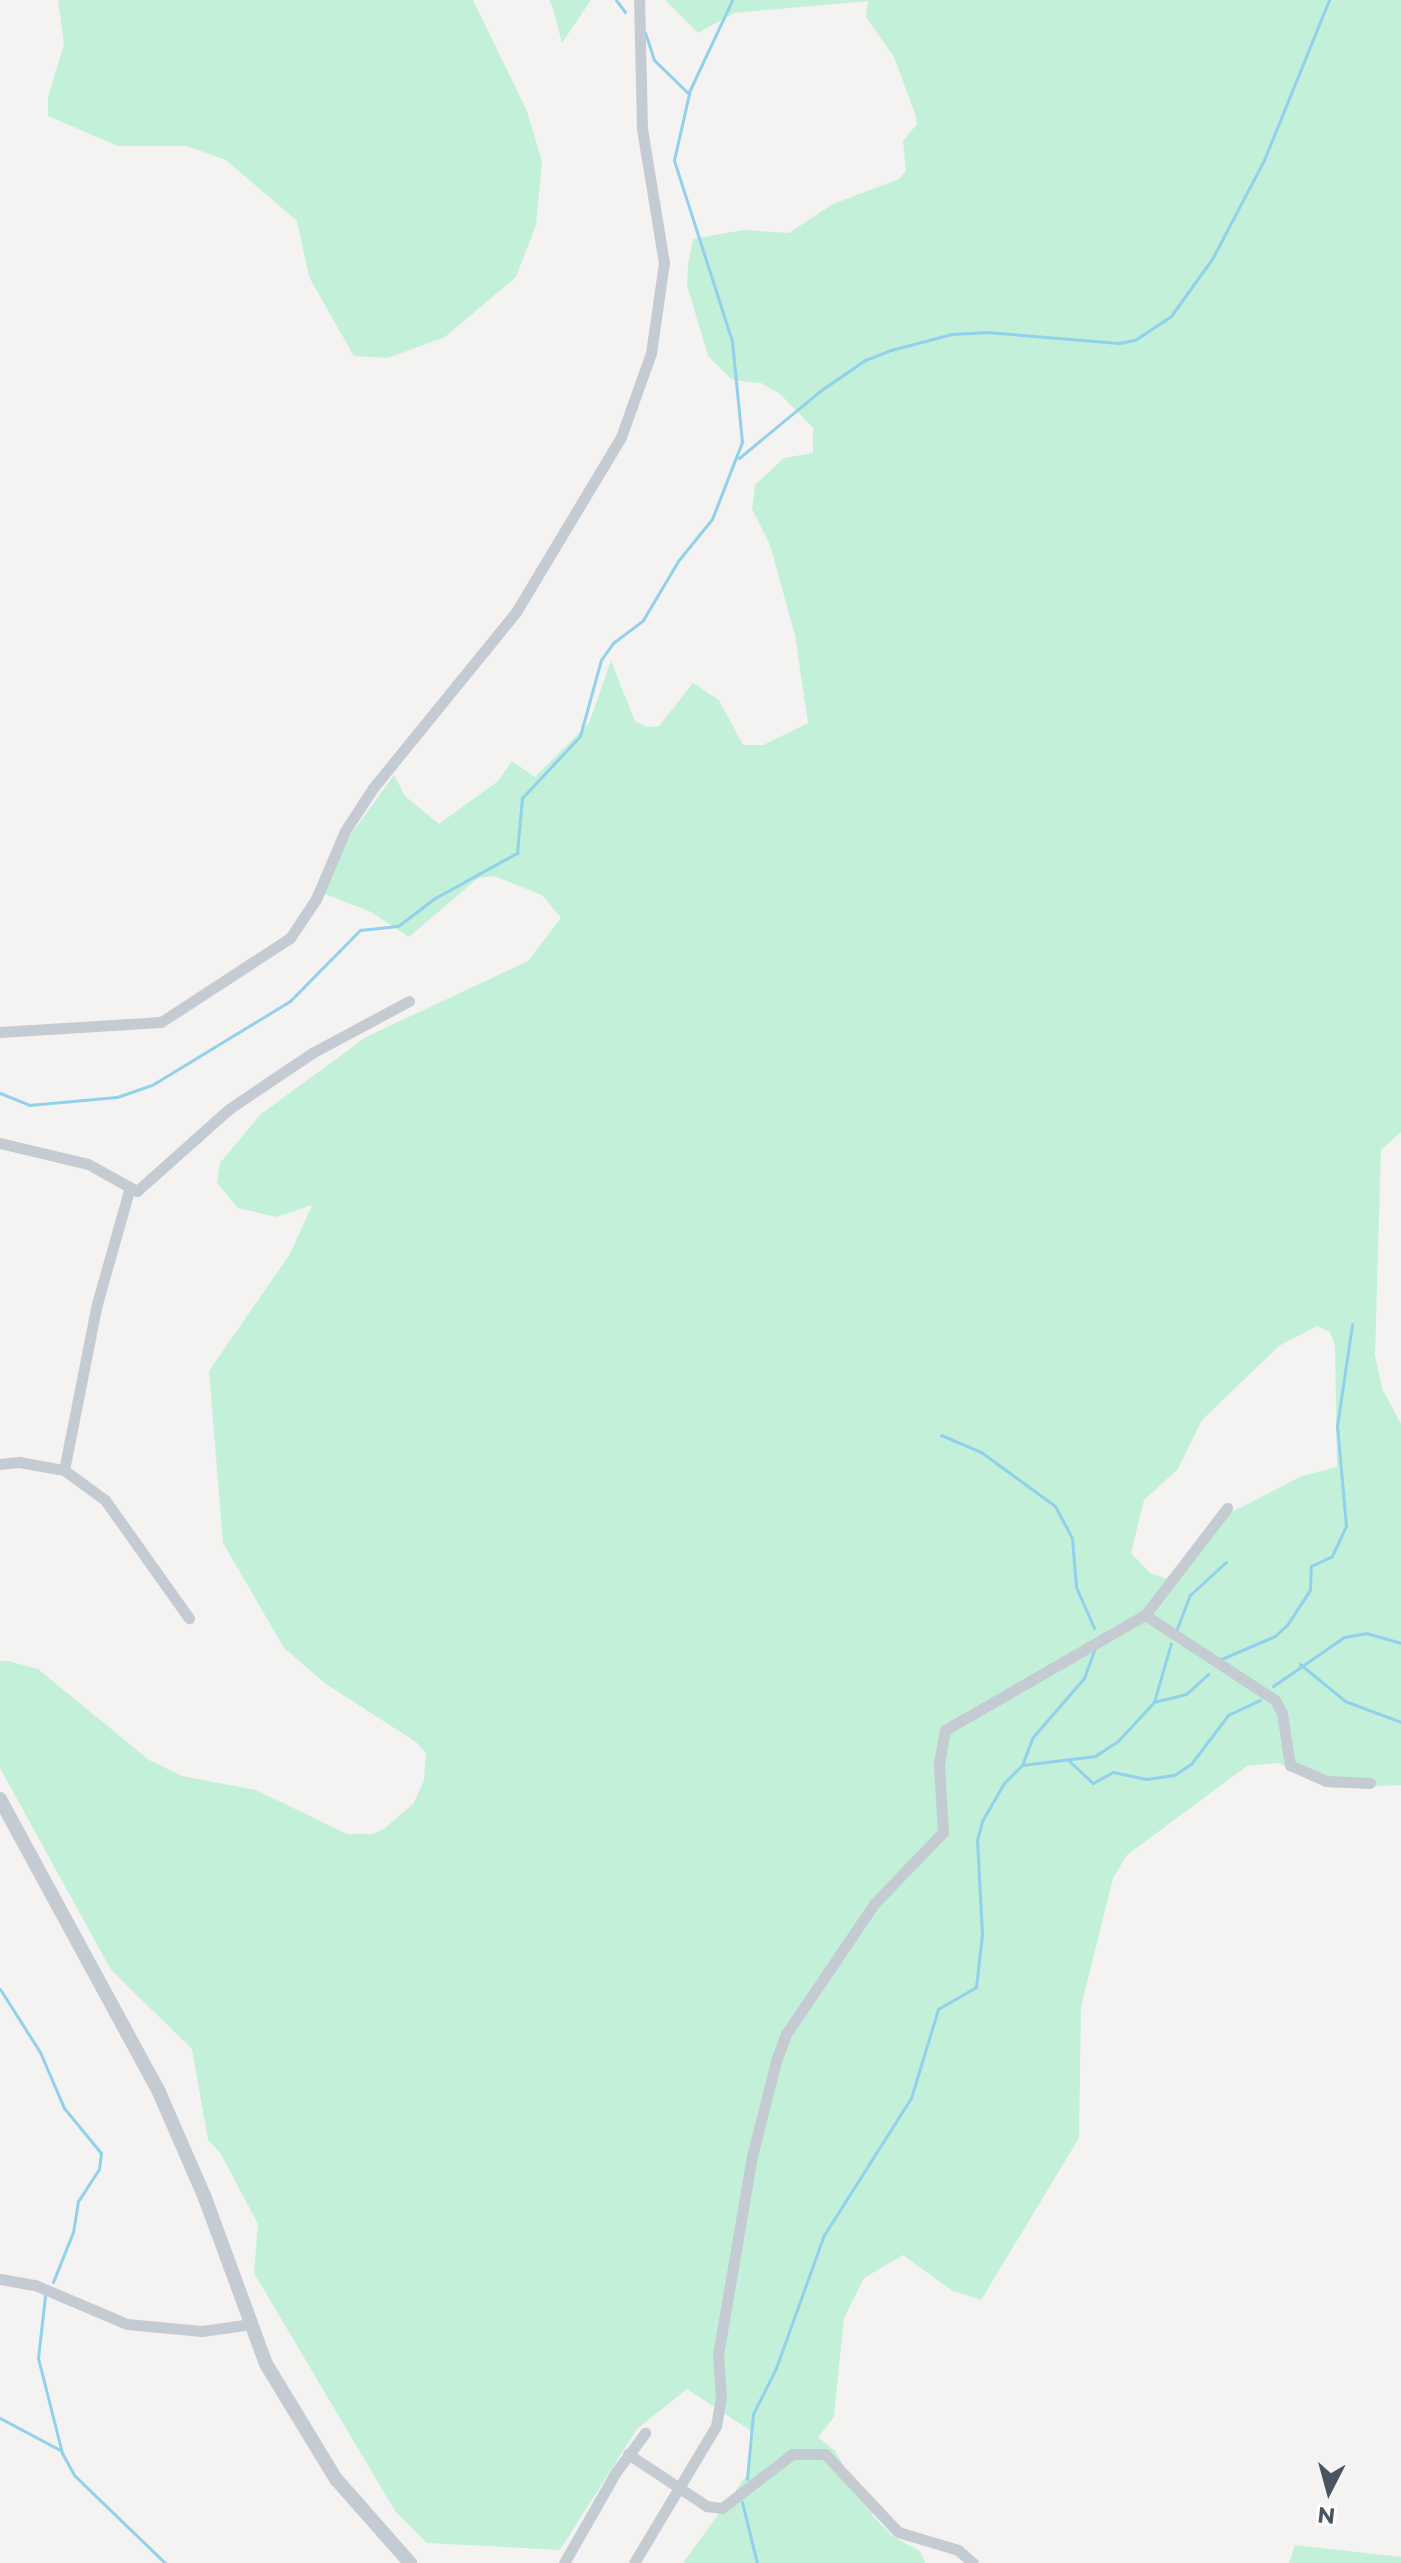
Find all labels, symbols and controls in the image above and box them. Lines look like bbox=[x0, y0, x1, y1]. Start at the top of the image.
north arrow bbox=[1289, 2451, 1369, 2531]
text: N bbox=[1316, 2501, 1337, 2530]

